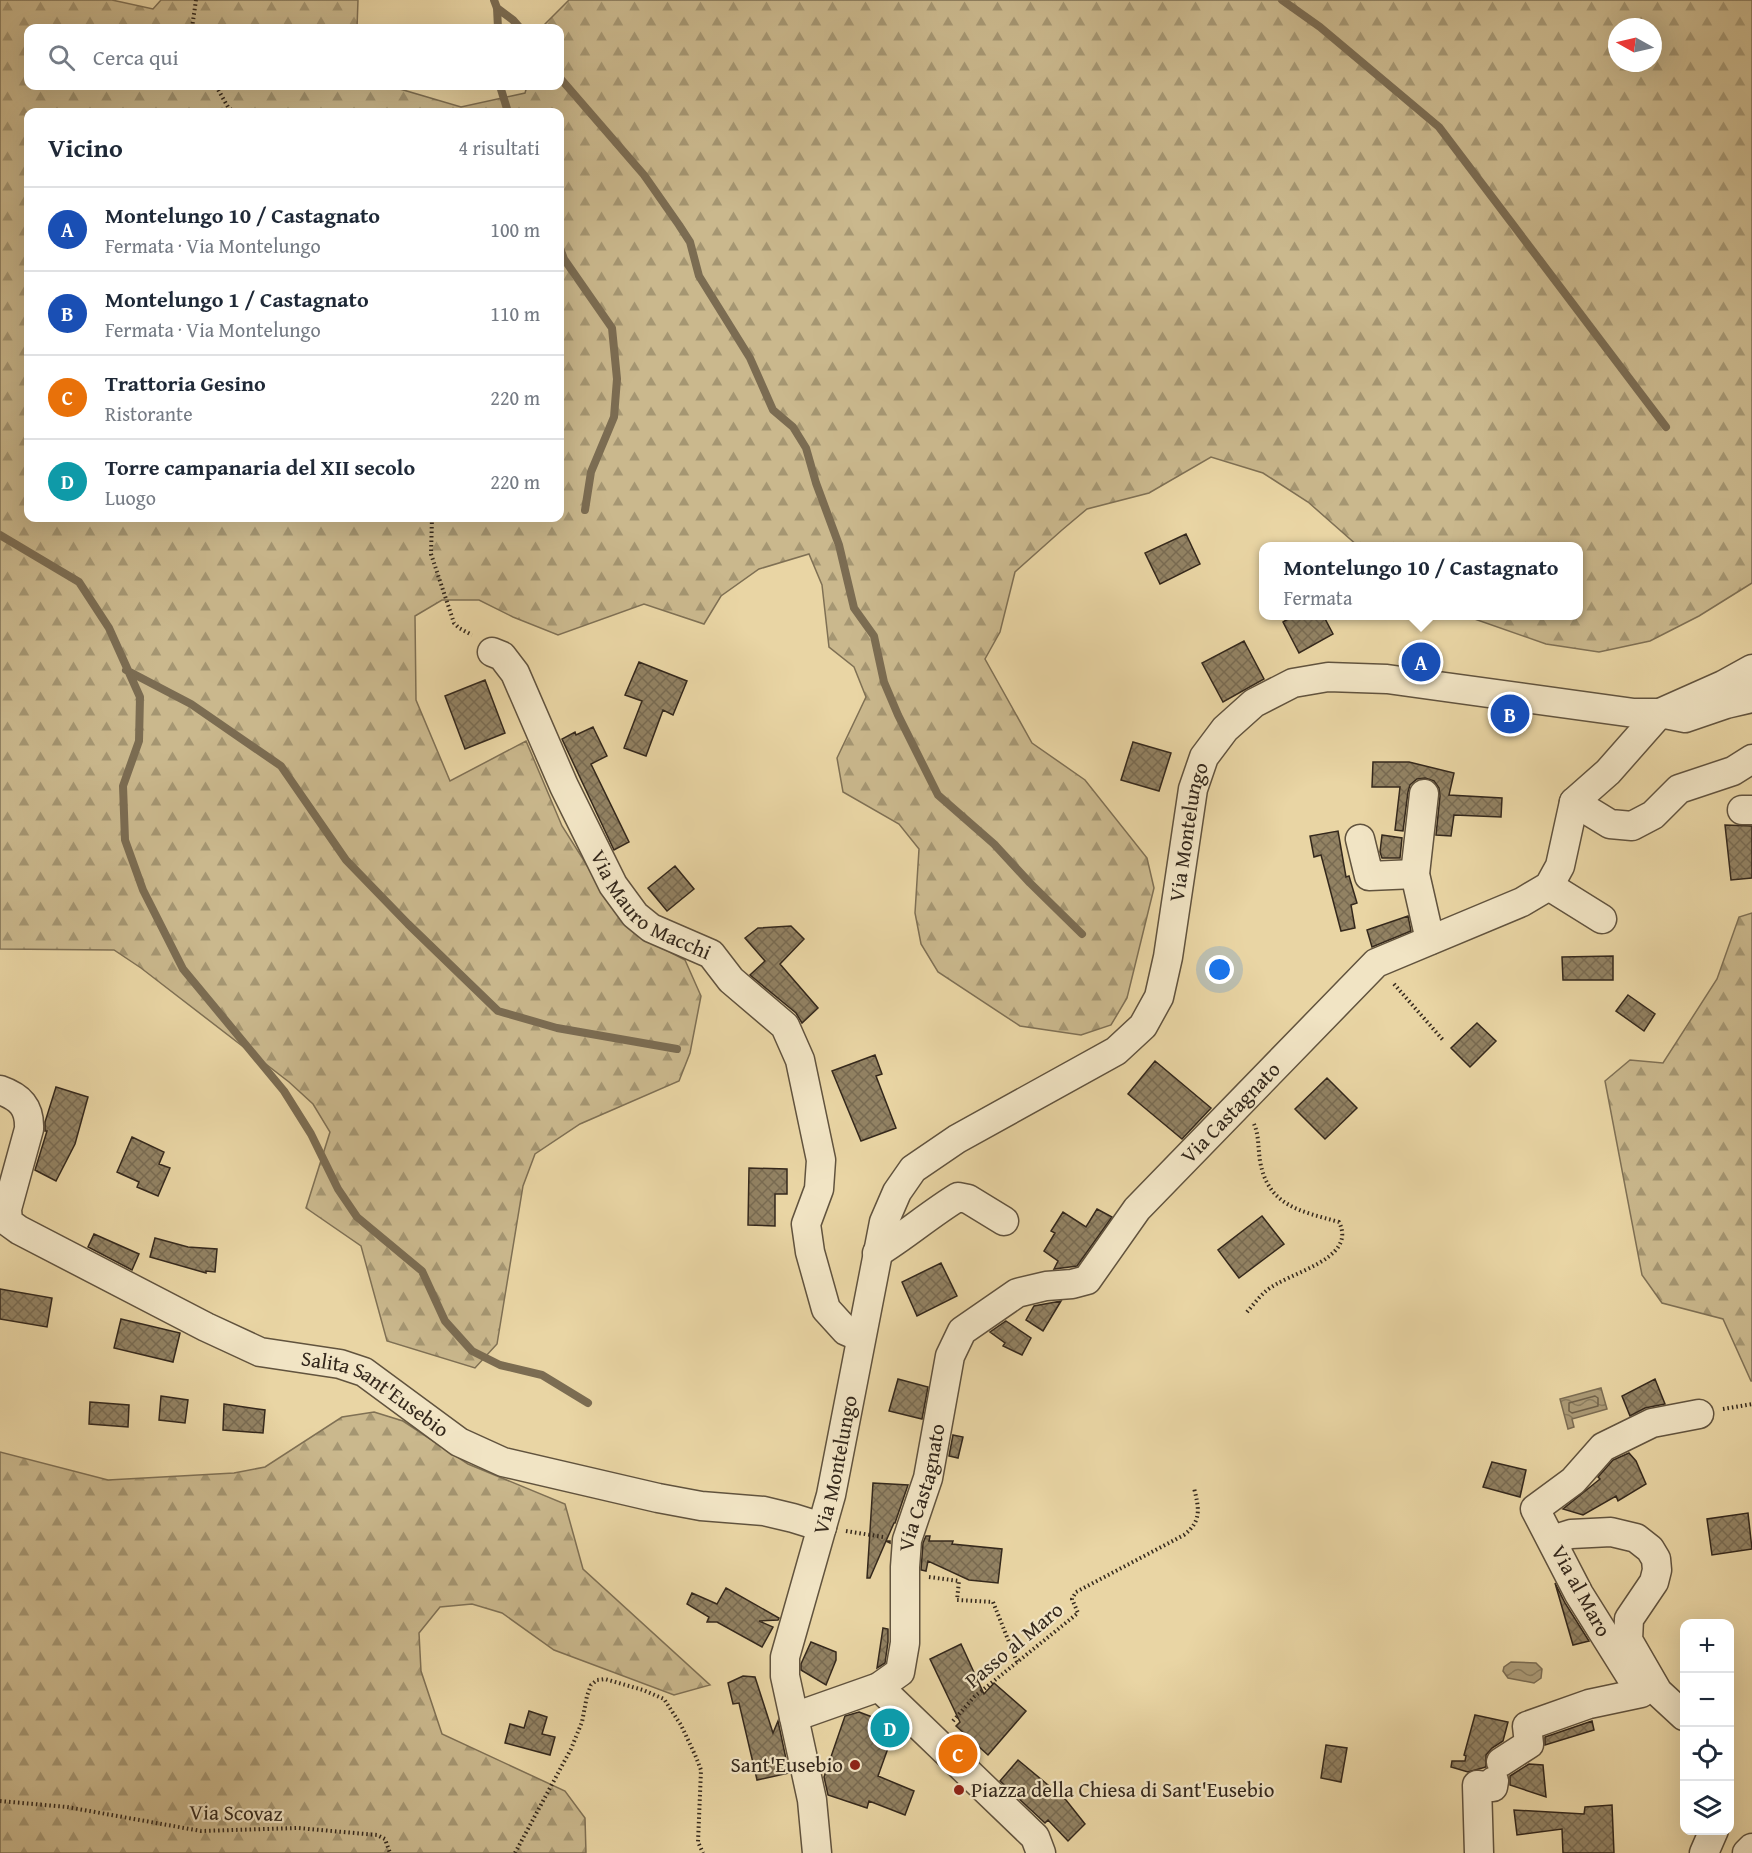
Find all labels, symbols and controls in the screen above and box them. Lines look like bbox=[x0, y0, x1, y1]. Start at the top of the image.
north arrow bbox=[1608, 18, 1662, 72]
search box bbox=[24, 24, 564, 90]
icon: search bbox=[45, 41, 78, 74]
text: Cerca qui bbox=[93, 41, 179, 73]
text: Vicino bbox=[48, 128, 123, 167]
text: 4 risultati bbox=[459, 133, 540, 162]
text: Montelungo 10 / Castagnato bbox=[105, 199, 380, 231]
text: A bbox=[61, 215, 74, 244]
text: 100 m bbox=[490, 215, 540, 244]
text: Fermata · Via Montelungo bbox=[105, 231, 321, 260]
text: Montelungo 1 / Castagnato bbox=[105, 283, 369, 315]
text: B bbox=[61, 299, 74, 328]
text: 110 m bbox=[490, 299, 540, 328]
text: Fermata · Via Montelungo bbox=[105, 315, 321, 344]
text: Trattoria Gesino bbox=[105, 367, 266, 399]
text: C bbox=[62, 383, 73, 412]
text: 220 m bbox=[490, 383, 540, 412]
text: Ristorante bbox=[105, 399, 193, 428]
text: Torre campanaria del XII secolo bbox=[105, 451, 415, 483]
text: D bbox=[61, 467, 74, 496]
text: 220 m bbox=[490, 467, 540, 496]
text: Luogo bbox=[105, 483, 156, 512]
popup bbox=[1259, 542, 1583, 620]
text: Montelungo 10 / Castagnato bbox=[1283, 551, 1559, 583]
text: Fermata bbox=[1283, 583, 1352, 612]
pin: A bbox=[1402, 640, 1440, 684]
pin: B bbox=[1490, 692, 1530, 736]
street label: Via Montelungo bbox=[1160, 758, 1216, 904]
street label: Via Mauro Macchi bbox=[583, 844, 716, 967]
your location bbox=[1205, 955, 1234, 984]
street label: Via Castagnato bbox=[1173, 1054, 1287, 1170]
street label: Salita Sant'Eusebio bbox=[299, 1342, 456, 1445]
street label: Via Montelungo bbox=[805, 1393, 865, 1538]
street label: Via Castagnato bbox=[890, 1421, 953, 1552]
street label: Via al Maro bbox=[1543, 1539, 1619, 1642]
street label: Passo al Maro bbox=[958, 1594, 1070, 1695]
map controls bbox=[1680, 1619, 1734, 1835]
button: + bbox=[1680, 1619, 1734, 1673]
button: − bbox=[1680, 1673, 1734, 1727]
pin: D bbox=[870, 1706, 910, 1750]
button: locate bbox=[1680, 1727, 1734, 1781]
pin: C bbox=[938, 1732, 978, 1776]
place label: Sant'Eusebio bbox=[731, 1749, 843, 1780]
marker: Sant'Eusebio bbox=[848, 1758, 862, 1772]
place label: Piazza della Chiesa di Sant'Eusebio bbox=[971, 1774, 1274, 1805]
button: layers bbox=[1680, 1781, 1734, 1835]
marker: Piazza della Chiesa di Sant'Eusebio bbox=[952, 1783, 966, 1797]
street label: Via Scovaz bbox=[189, 1796, 283, 1829]

